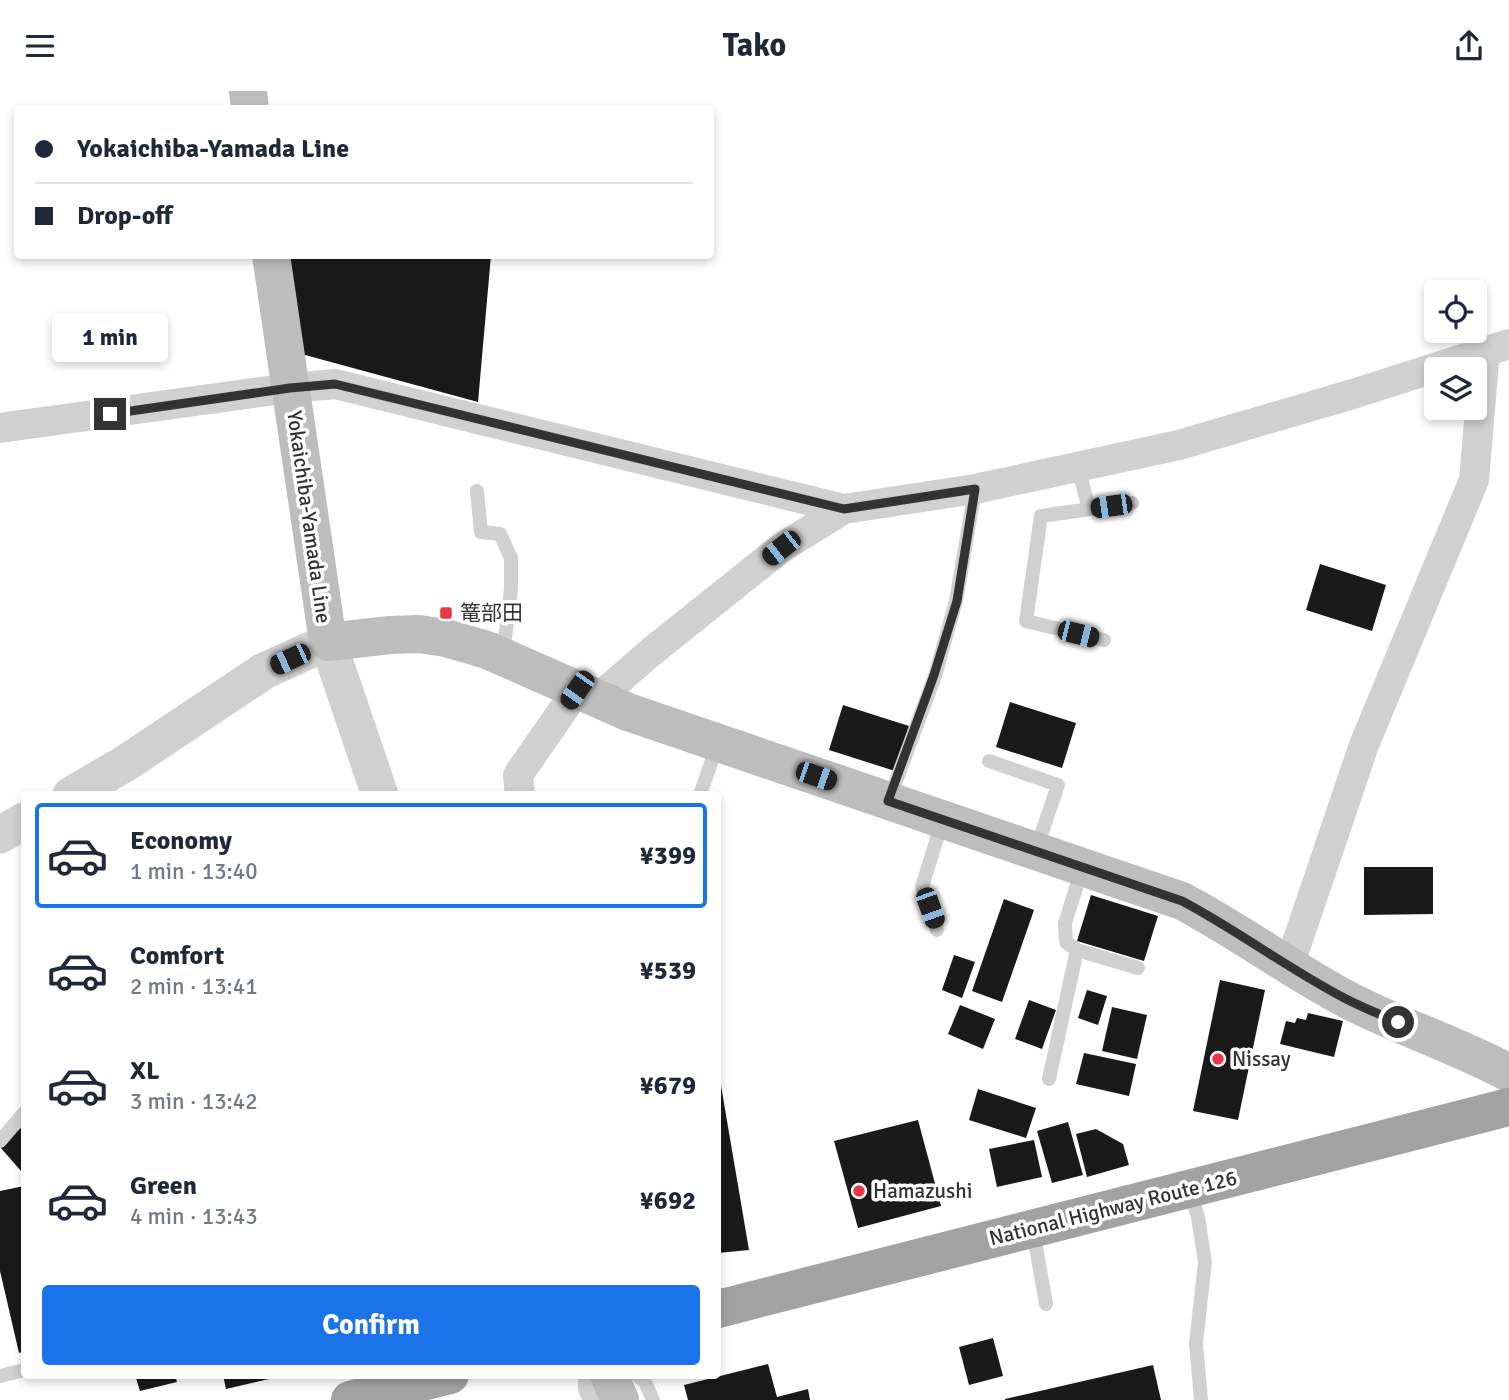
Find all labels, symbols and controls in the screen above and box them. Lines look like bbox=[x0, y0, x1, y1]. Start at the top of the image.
text: Tako bbox=[723, 26, 786, 65]
icon: menu bbox=[21, 27, 59, 65]
icon: share bbox=[1450, 27, 1488, 65]
text: Yokaichiba-Yamada Line bbox=[77, 133, 349, 165]
text: Drop-off bbox=[77, 200, 173, 232]
map controls bbox=[1424, 280, 1487, 420]
button: locate bbox=[1424, 280, 1487, 343]
callout: 1 min bbox=[52, 313, 168, 361]
text: 1 min bbox=[82, 323, 138, 352]
button: layers bbox=[1424, 357, 1487, 420]
route end bbox=[94, 398, 126, 430]
street label: Yokaichiba-Yamada Line bbox=[281, 409, 337, 625]
car bbox=[1089, 493, 1134, 519]
car bbox=[758, 527, 805, 569]
place label: 篭部田 bbox=[460, 600, 523, 626]
marker: 篭部田 bbox=[438, 605, 454, 621]
car bbox=[1056, 619, 1101, 649]
car bbox=[267, 641, 314, 677]
car bbox=[557, 667, 598, 713]
car bbox=[793, 759, 840, 793]
icon: car bbox=[46, 824, 109, 887]
text: Economy bbox=[130, 825, 232, 857]
text: ¥399 bbox=[640, 840, 696, 872]
text: 1 min · 13:40 bbox=[130, 857, 258, 886]
car bbox=[913, 885, 948, 931]
icon: car bbox=[46, 939, 109, 1002]
text: Comfort bbox=[130, 940, 224, 972]
text: ¥539 bbox=[640, 955, 696, 987]
text: 2 min · 13:41 bbox=[130, 972, 258, 1001]
route start bbox=[1382, 1006, 1414, 1038]
place label: Nissay bbox=[1232, 1046, 1291, 1072]
marker: Nissay bbox=[1210, 1051, 1226, 1067]
icon: car bbox=[46, 1054, 109, 1117]
text: XL bbox=[130, 1055, 160, 1087]
text: ¥679 bbox=[640, 1070, 696, 1102]
text: 3 min · 13:42 bbox=[130, 1087, 258, 1116]
street label: National Highway Route 126 bbox=[986, 1165, 1240, 1251]
icon: car bbox=[46, 1169, 109, 1232]
text: Green bbox=[130, 1170, 197, 1202]
place label: Hamazushi bbox=[873, 1178, 972, 1204]
marker: Hamazushi bbox=[851, 1183, 867, 1199]
text: ¥692 bbox=[640, 1185, 696, 1217]
text: 4 min · 13:43 bbox=[130, 1202, 258, 1231]
button: Confirm bbox=[42, 1285, 700, 1365]

